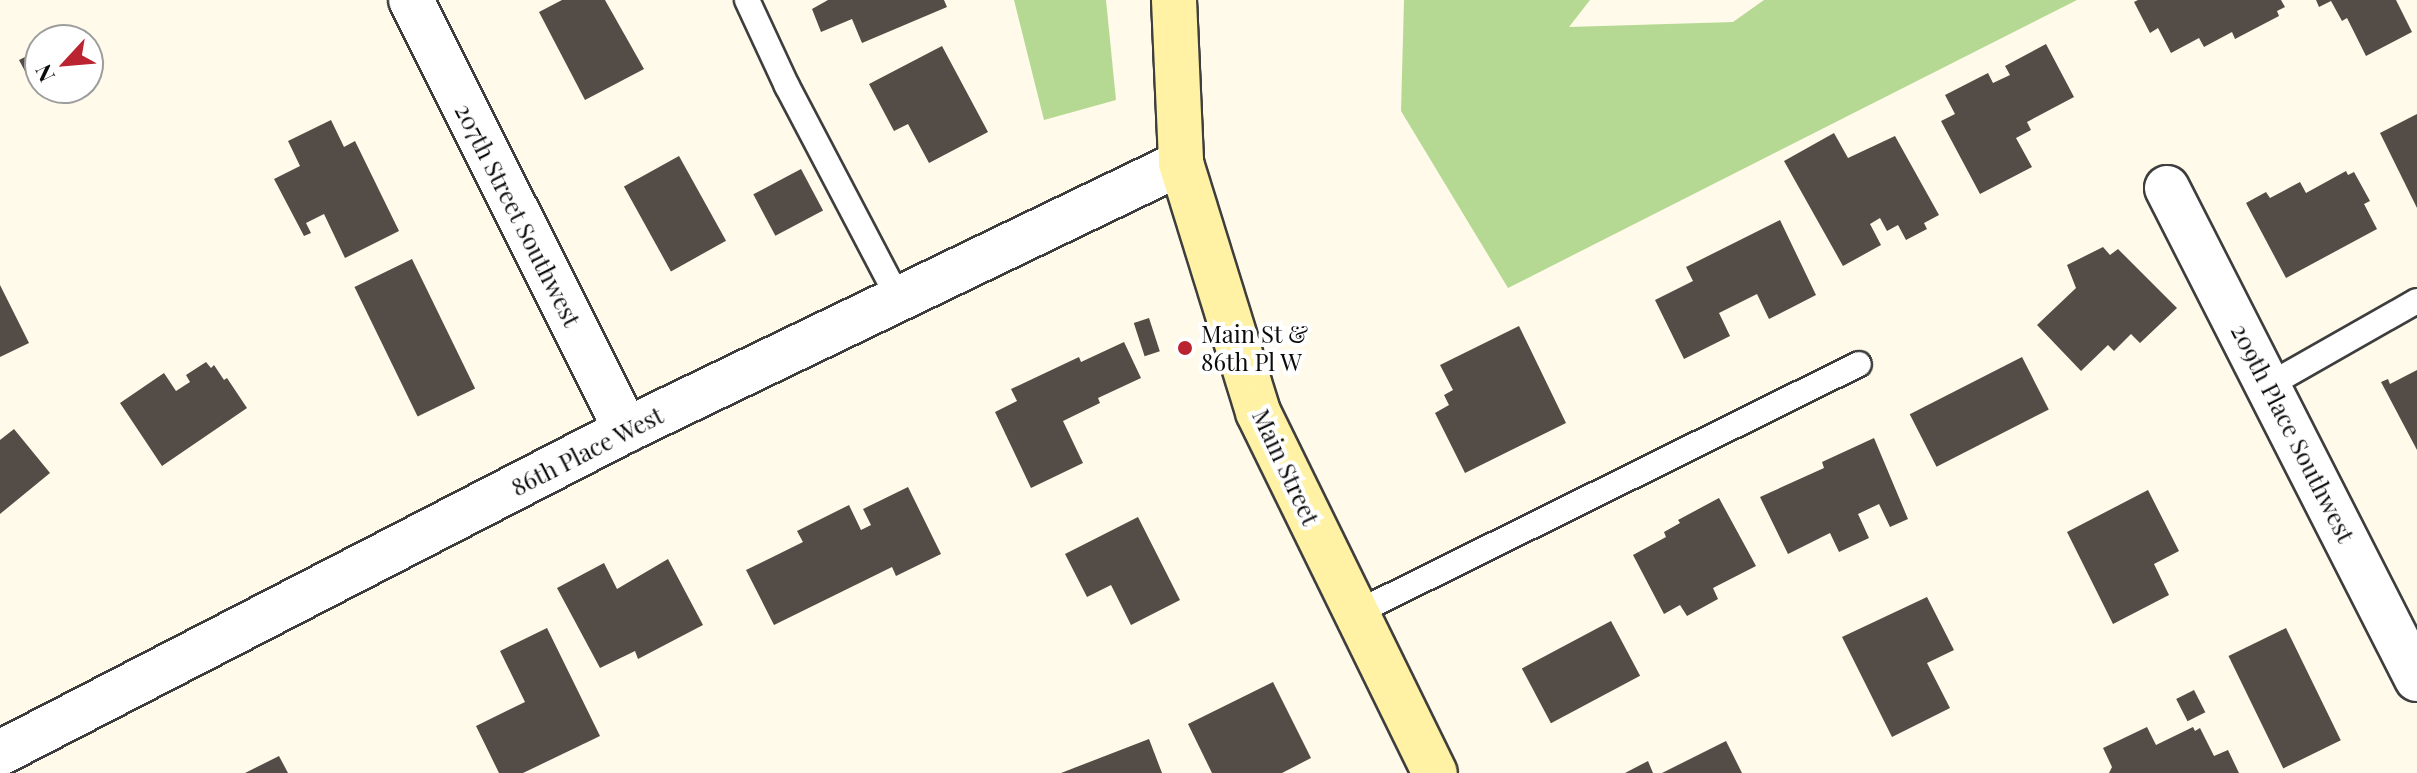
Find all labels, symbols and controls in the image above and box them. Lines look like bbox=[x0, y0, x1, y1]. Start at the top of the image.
north arrow bbox=[24, 24, 104, 104]
text: N bbox=[27, 60, 61, 87]
street label: 207th Street Southwest bbox=[449, 99, 587, 331]
street label: 209th Place Southwest bbox=[2225, 319, 2361, 547]
place label: Main St & 86th Pl W bbox=[1201, 320, 1309, 376]
marker: Main St & 86th Pl W bbox=[1176, 339, 1194, 357]
street label: 86th Place West bbox=[506, 400, 668, 502]
street label: Main Street bbox=[1247, 404, 1325, 530]

